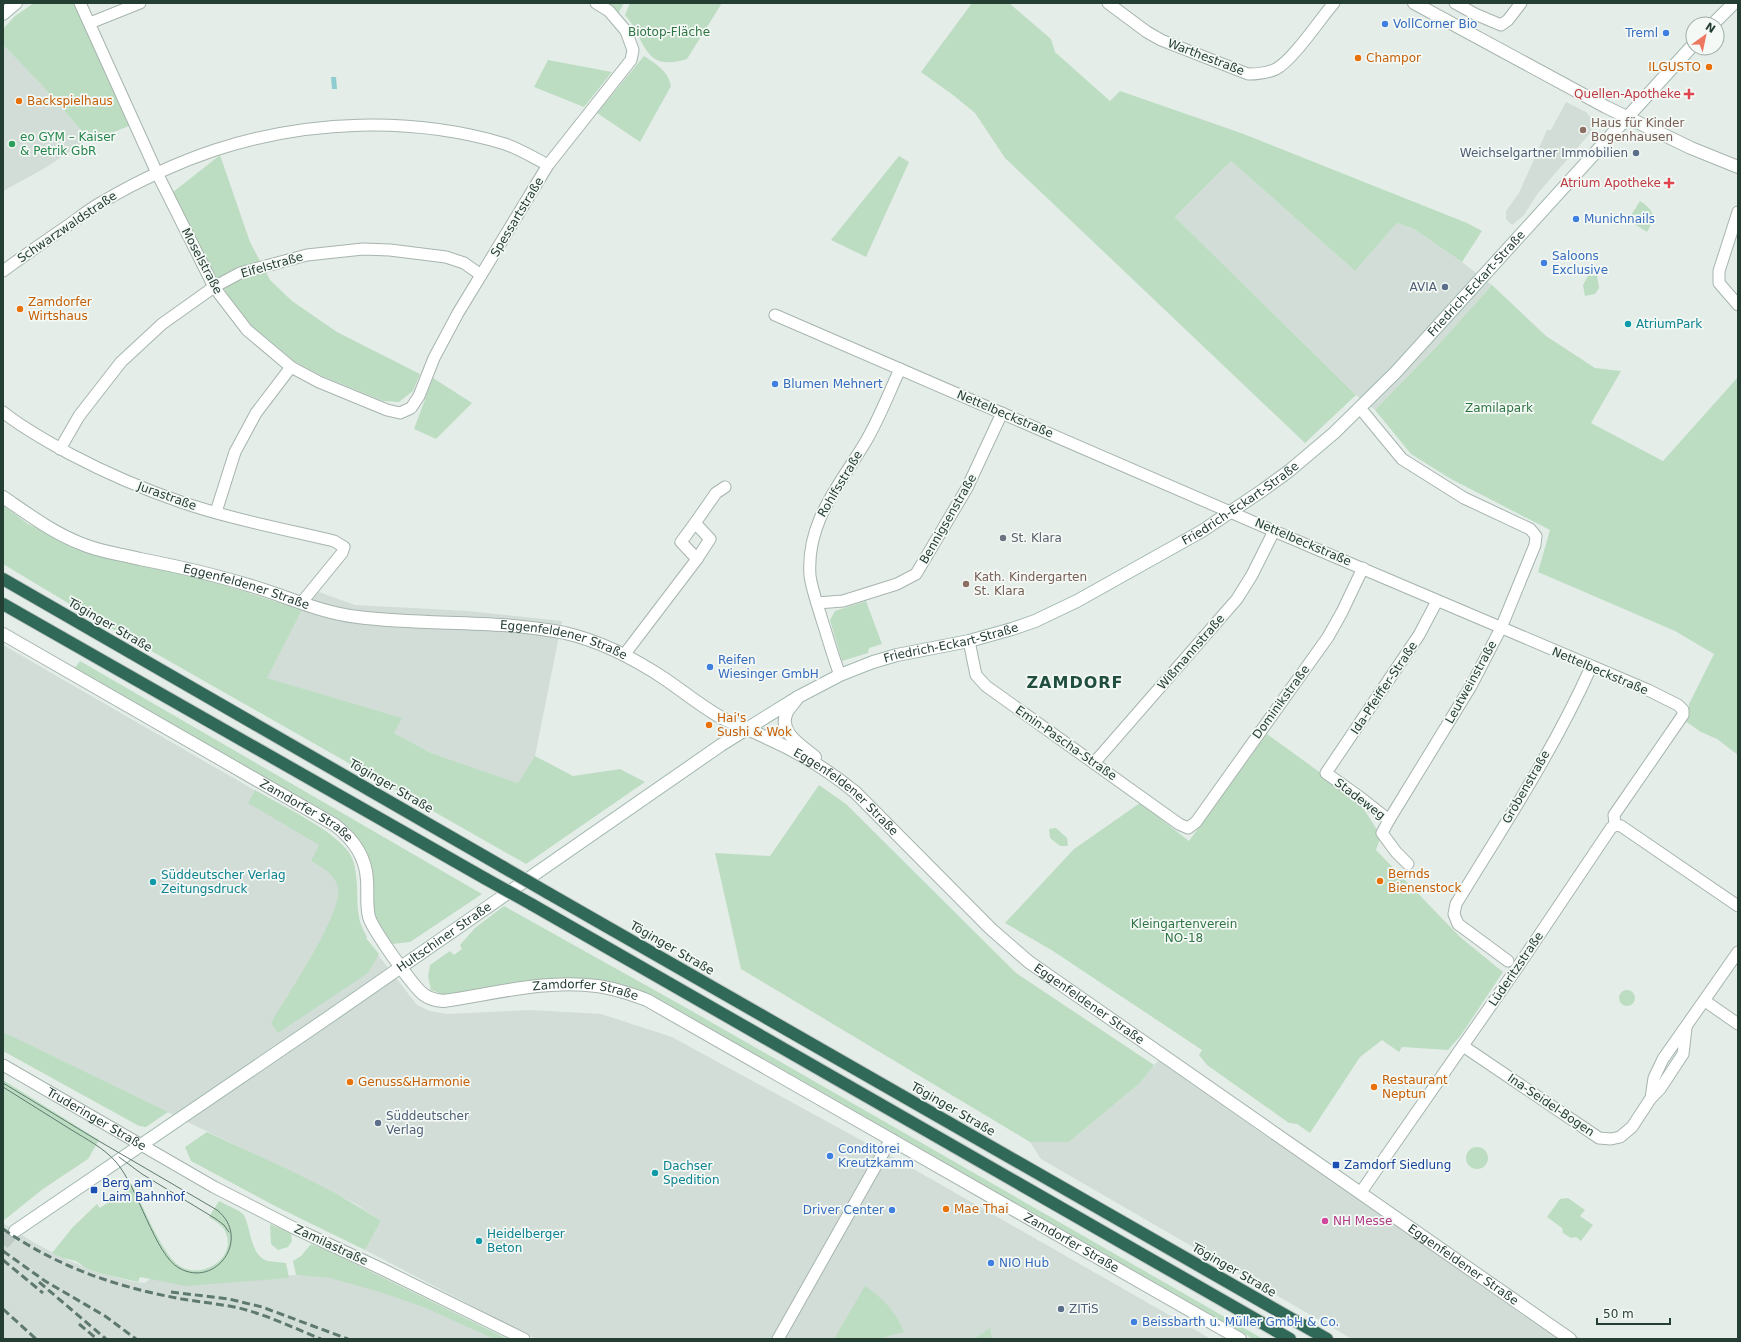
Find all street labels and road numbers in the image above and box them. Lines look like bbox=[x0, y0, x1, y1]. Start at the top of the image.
street label: Warthestraße bbox=[1166, 36, 1246, 78]
street label: Spessartstraße bbox=[488, 175, 546, 259]
street label: Schwarzwaldstraße bbox=[15, 189, 119, 265]
street label: Moselstraße bbox=[179, 226, 225, 296]
street label: Friedrich-Eckart-Straße bbox=[1425, 228, 1528, 339]
street label: Eifelstraße bbox=[239, 249, 305, 281]
street label: Nettelbeckstraße bbox=[955, 387, 1055, 441]
street label: Rohlfsstraße bbox=[815, 448, 865, 520]
street label: Friedrich-Eckart-Straße bbox=[1179, 459, 1302, 548]
street label: Bennigsenstraße bbox=[917, 472, 979, 566]
street label: Jurastraße bbox=[135, 479, 198, 513]
street label: Nettelbeckstraße bbox=[1253, 515, 1353, 569]
street label: Eggenfeldener Straße bbox=[182, 561, 311, 612]
street label: Töginger Straße bbox=[65, 595, 155, 655]
street label: Wißmannstraße bbox=[1155, 612, 1227, 692]
street label: Eggenfeldener Straße bbox=[500, 618, 630, 662]
street label: Friedrich-Eckart-Straße bbox=[882, 620, 1020, 666]
street label: Leutweinstraße bbox=[1442, 638, 1500, 726]
street label: Ida-Pfeiffer-Straße bbox=[1348, 639, 1420, 737]
street label: Nettelbeckstraße bbox=[1550, 644, 1650, 698]
street label: Dominikstraße bbox=[1250, 662, 1312, 742]
street label: Emin-Pascha-Straße bbox=[1013, 703, 1119, 783]
street label: Eggenfeldener Straße bbox=[791, 745, 901, 838]
street label: Gröbenstraße bbox=[1499, 748, 1553, 826]
street label: Töginger Straße bbox=[346, 756, 436, 816]
street label: Zamdorfer Straße bbox=[257, 776, 356, 844]
street label: Stadeweg bbox=[1332, 776, 1388, 822]
street label: Hultschiner Straße bbox=[394, 900, 494, 975]
street label: Töginger Straße bbox=[627, 918, 717, 978]
street label: Lüderitzstraße bbox=[1486, 929, 1546, 1009]
street label: Eggenfeldener Straße bbox=[1031, 961, 1147, 1047]
street label: Zamdorfer Straße bbox=[532, 977, 640, 1003]
street label: Ina-Seidel-Bogen bbox=[1505, 1071, 1597, 1139]
street label: Töginger Straße bbox=[908, 1079, 998, 1139]
street label: Truderinger Straße bbox=[43, 1084, 149, 1153]
street label: Zamdorfer Straße bbox=[1021, 1210, 1121, 1275]
street label: Eggenfeldener Straße bbox=[1405, 1221, 1521, 1308]
street label: Zamilastraße bbox=[292, 1222, 370, 1268]
street label: Töginger Straße bbox=[1189, 1240, 1279, 1300]

